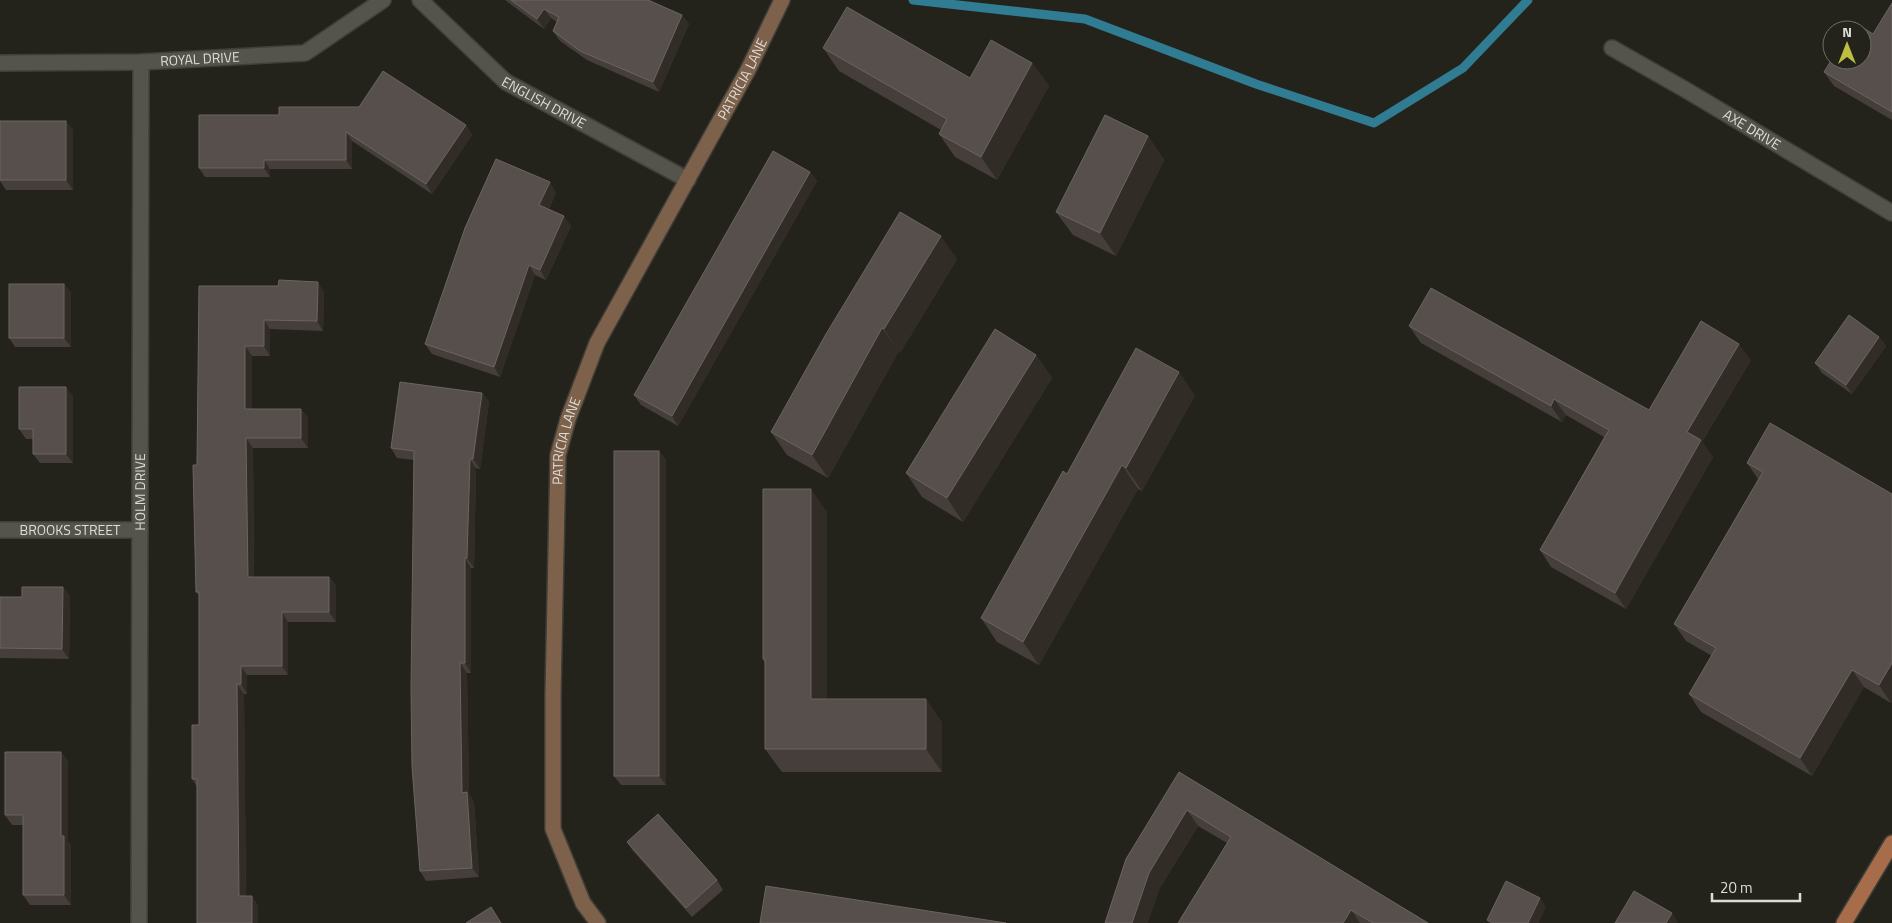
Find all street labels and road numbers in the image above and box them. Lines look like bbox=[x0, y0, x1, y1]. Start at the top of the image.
street label: PATRICIA LANE bbox=[712, 34, 772, 123]
street label: ROYAL DRIVE bbox=[160, 46, 240, 71]
street label: ENGLISH DRIVE bbox=[498, 71, 590, 133]
street label: AXE DRIVE bbox=[1719, 104, 1785, 155]
street label: PATRICIA LANE bbox=[546, 394, 586, 485]
street label: HOLM DRIVE bbox=[129, 453, 150, 531]
street label: BROOKS STREET bbox=[20, 519, 121, 540]

